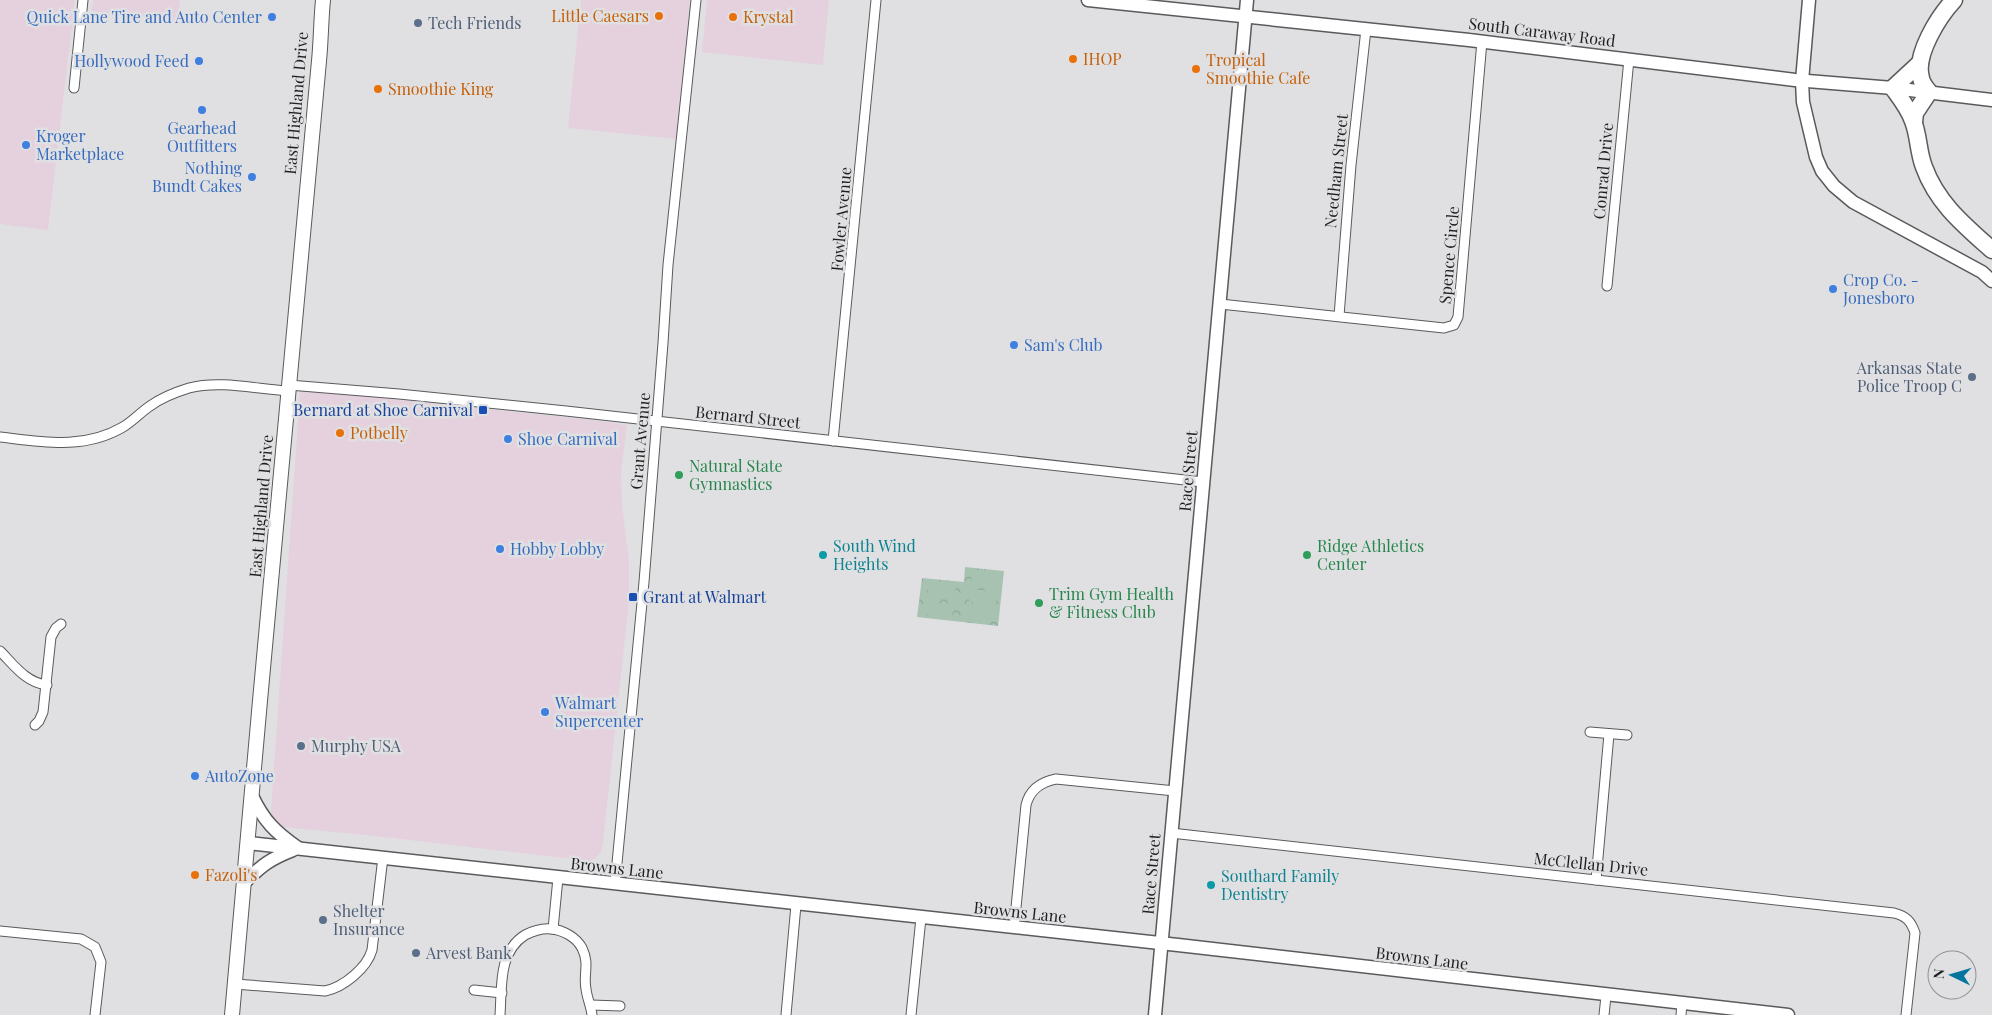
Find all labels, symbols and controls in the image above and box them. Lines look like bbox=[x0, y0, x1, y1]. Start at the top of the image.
place label: Little Caesars bbox=[551, 5, 649, 26]
place label: Quick Lane Tire and Auto Center bbox=[27, 6, 262, 27]
place label: Krystal bbox=[743, 6, 794, 27]
marker: Little Caesars bbox=[653, 10, 665, 22]
marker: Quick Lane Tire and Auto Center bbox=[266, 11, 278, 23]
marker: Krystal bbox=[727, 11, 739, 23]
place label: Tech Friends bbox=[428, 12, 522, 33]
street label: South Caraway Road bbox=[1467, 12, 1617, 51]
marker: Tech Friends bbox=[412, 17, 424, 29]
street label: East Highland Drive bbox=[279, 31, 312, 175]
place label: IHOP bbox=[1083, 48, 1122, 69]
place label: Tropical Smoothie Cafe bbox=[1206, 49, 1310, 88]
place label: Hollywood Feed bbox=[74, 50, 189, 71]
marker: IHOP bbox=[1067, 53, 1079, 65]
marker: Hollywood Feed bbox=[193, 55, 205, 67]
marker: Tropical Smoothie Cafe bbox=[1190, 63, 1202, 75]
place label: Smoothie King bbox=[388, 78, 494, 99]
marker: Smoothie King bbox=[372, 83, 384, 95]
marker: Gearhead Outfitters bbox=[196, 104, 208, 116]
street label: Needham Street bbox=[1319, 112, 1352, 229]
place label: Gearhead Outfitters bbox=[167, 117, 237, 156]
street label: Conrad Drive bbox=[1588, 122, 1617, 220]
place label: Kroger Marketplace bbox=[36, 125, 124, 164]
marker: Kroger Marketplace bbox=[20, 139, 32, 151]
place label: Nothing Bundt Cakes bbox=[152, 157, 243, 196]
street label: Fowler Avenue bbox=[825, 166, 856, 272]
marker: Nothing Bundt Cakes bbox=[246, 171, 258, 183]
street label: Spence Circle bbox=[1434, 205, 1463, 305]
place label: Crop Co. - Jonesboro bbox=[1842, 269, 1919, 308]
marker: Crop Co. - Jonesboro bbox=[1827, 283, 1839, 295]
place label: Sam's Club bbox=[1024, 334, 1103, 355]
marker: Sam's Club bbox=[1008, 339, 1020, 351]
place label: Arkansas State Police Troop C bbox=[1856, 357, 1962, 396]
marker: Arkansas State Police Troop C bbox=[1966, 371, 1978, 383]
street label: Grant Avenue bbox=[625, 391, 654, 490]
place label: Bernard at Shoe Carnival bbox=[293, 399, 473, 420]
street label: Bernard Street bbox=[694, 401, 802, 433]
marker: Bernard at Shoe Carnival bbox=[477, 404, 489, 416]
place label: Potbelly bbox=[350, 422, 408, 443]
marker: Potbelly bbox=[334, 427, 346, 439]
place label: Shoe Carnival bbox=[518, 428, 618, 449]
street label: Race Street bbox=[1174, 429, 1202, 512]
marker: Shoe Carnival bbox=[502, 433, 514, 445]
street label: East Highland Drive bbox=[244, 434, 277, 578]
place label: Natural State Gymnastics bbox=[689, 455, 783, 494]
marker: Natural State Gymnastics bbox=[673, 469, 685, 481]
place label: South Wind Heights bbox=[833, 535, 916, 574]
place label: Ridge Athletics Center bbox=[1317, 535, 1424, 574]
place label: Hobby Lobby bbox=[510, 538, 604, 559]
marker: Hobby Lobby bbox=[494, 543, 506, 555]
marker: South Wind Heights bbox=[817, 549, 829, 561]
marker: Ridge Athletics Center bbox=[1301, 549, 1313, 561]
place label: Trim Gym Health & Fitness Club bbox=[1049, 583, 1174, 622]
place label: Grant at Walmart bbox=[643, 586, 767, 607]
marker: Grant at Walmart bbox=[627, 591, 639, 603]
marker: Trim Gym Health & Fitness Club bbox=[1033, 597, 1045, 609]
place label: Walmart Supercenter bbox=[554, 692, 643, 731]
marker: Walmart Supercenter bbox=[539, 706, 551, 718]
place label: Murphy USA bbox=[311, 735, 402, 756]
marker: Murphy USA bbox=[295, 740, 307, 752]
place label: AutoZone bbox=[204, 765, 274, 786]
marker: AutoZone bbox=[189, 770, 201, 782]
street label: Race Street bbox=[1137, 832, 1165, 915]
street label: McClellan Drive bbox=[1533, 847, 1649, 880]
street label: Browns Lane bbox=[570, 852, 665, 883]
place label: Fazoli's bbox=[205, 864, 258, 885]
place label: Southard Family Dentistry bbox=[1221, 865, 1339, 904]
marker: Fazoli's bbox=[189, 869, 201, 881]
marker: Southard Family Dentistry bbox=[1205, 879, 1217, 891]
street label: Browns Lane bbox=[973, 896, 1068, 927]
place label: Shelter Insurance bbox=[333, 900, 405, 939]
marker: Shelter Insurance bbox=[317, 914, 329, 926]
street label: Browns Lane bbox=[1374, 941, 1470, 974]
place label: Arvest Bank bbox=[425, 942, 512, 963]
marker: Arvest Bank bbox=[410, 947, 422, 959]
north arrow bbox=[1927, 950, 1977, 1000]
text: N bbox=[1929, 968, 1948, 980]

